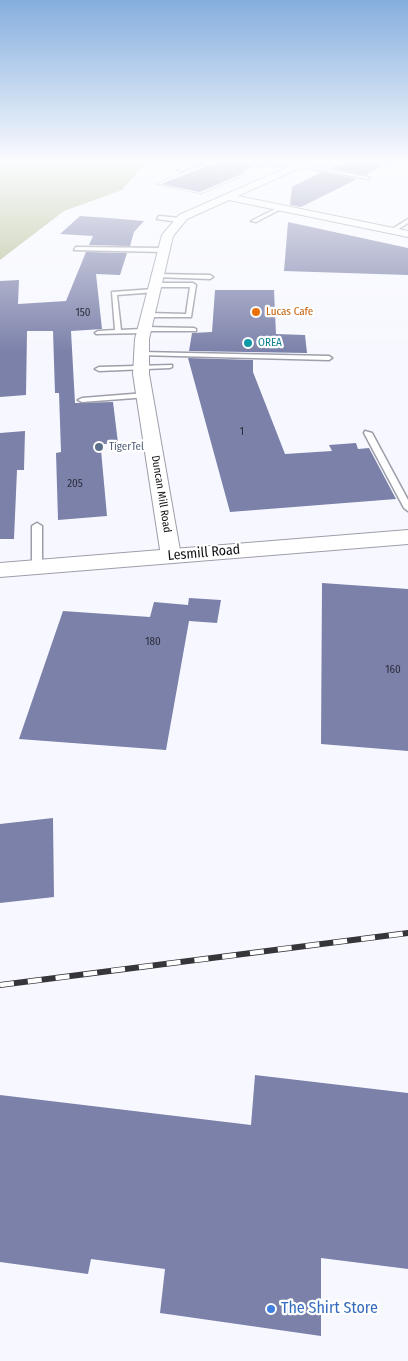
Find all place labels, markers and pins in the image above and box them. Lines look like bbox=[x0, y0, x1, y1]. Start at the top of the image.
place label: Lucas Cafe bbox=[266, 305, 313, 319]
marker: Lucas Cafe bbox=[250, 306, 262, 318]
place label: OREA bbox=[258, 336, 282, 350]
marker: OREA bbox=[242, 337, 254, 349]
place label: TigerTel bbox=[109, 440, 144, 454]
marker: TigerTel bbox=[93, 441, 105, 453]
place label: The Shirt Store bbox=[281, 1299, 378, 1319]
marker: The Shirt Store bbox=[265, 1303, 277, 1315]

